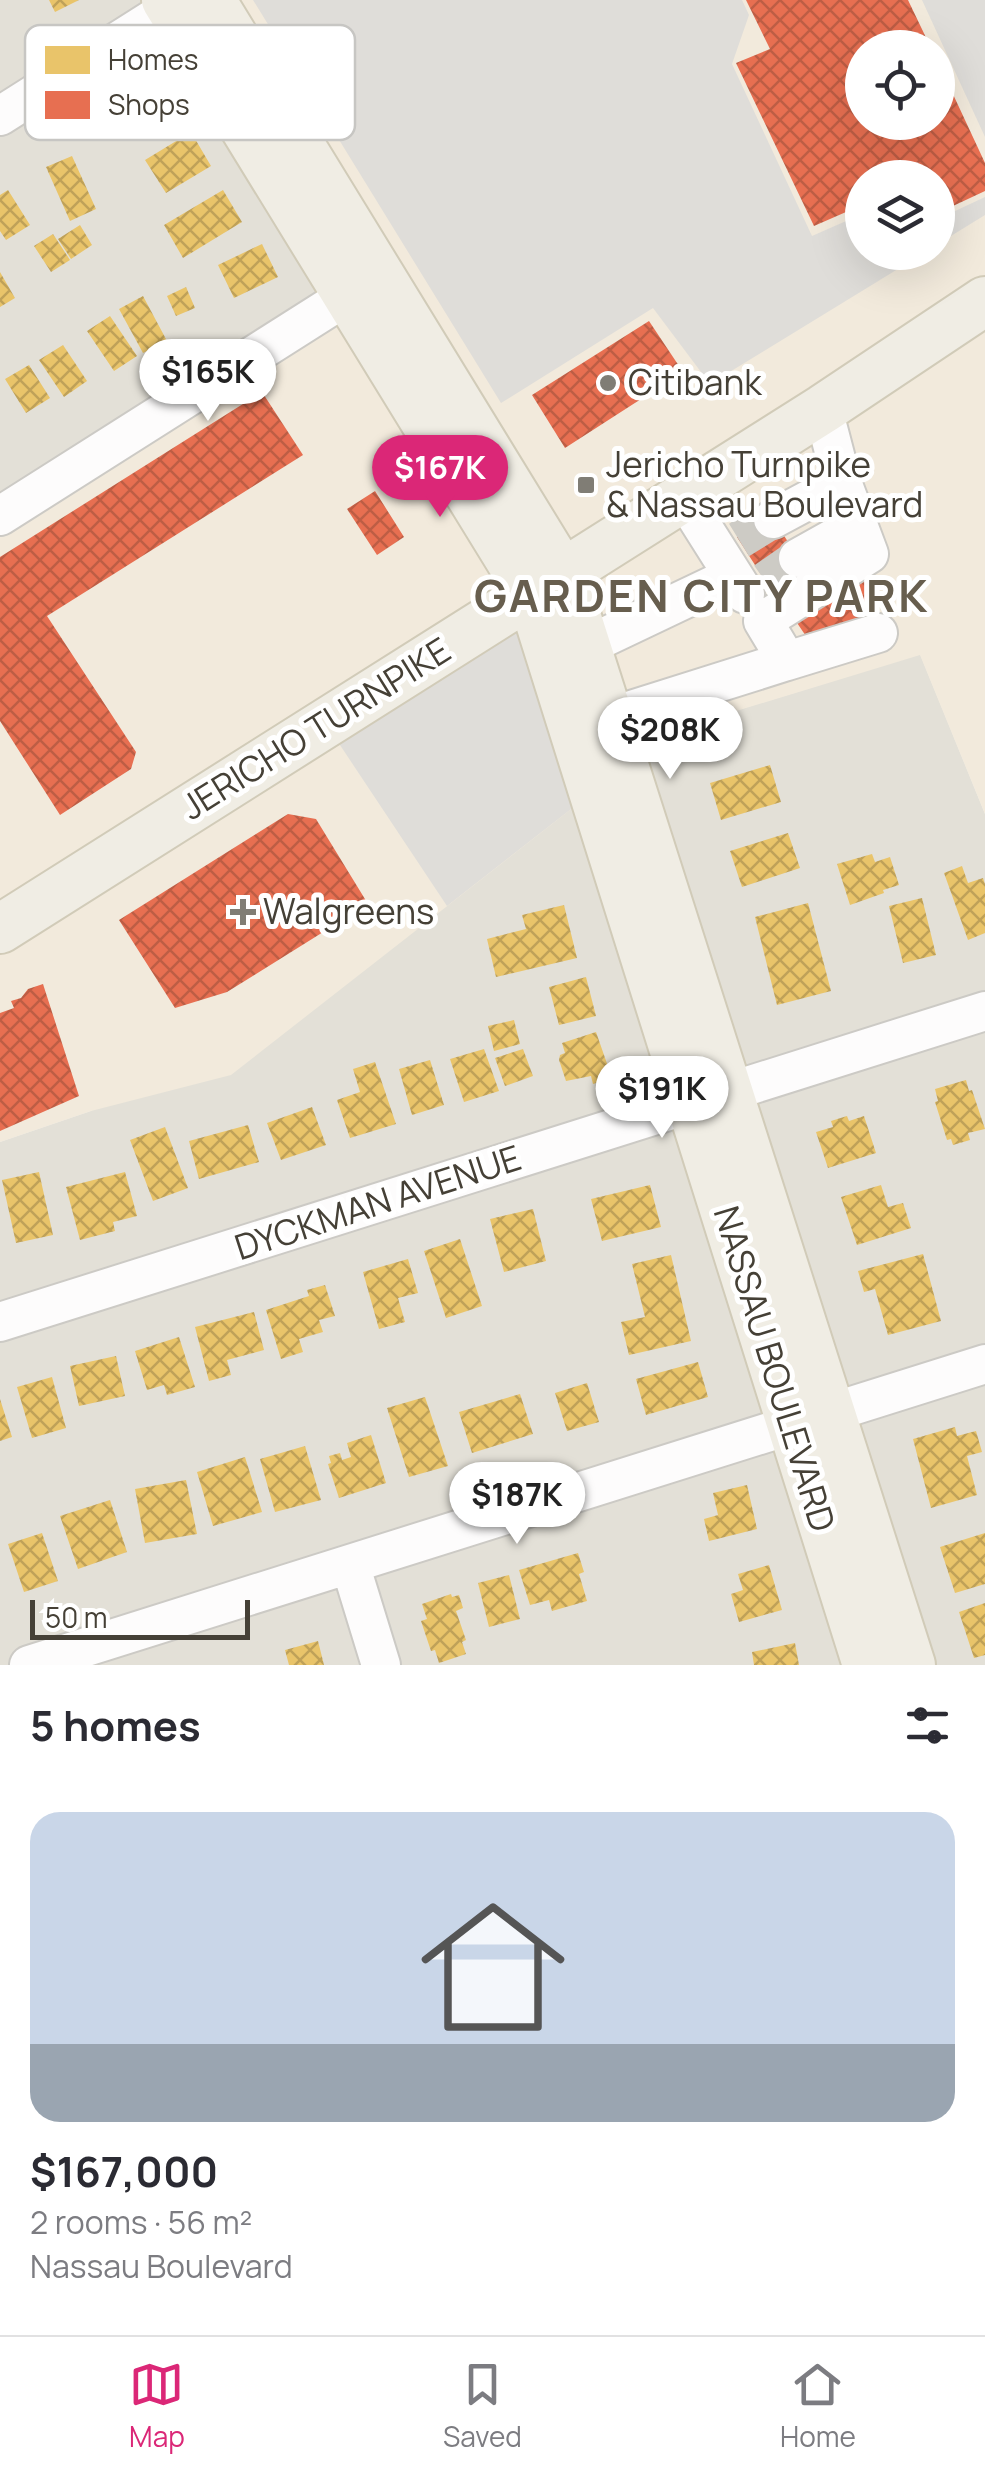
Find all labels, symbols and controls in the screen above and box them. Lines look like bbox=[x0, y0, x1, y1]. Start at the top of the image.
legend bbox=[25, 25, 355, 140]
map controls bbox=[845, 30, 955, 270]
button: locate bbox=[845, 30, 955, 140]
text: Homes bbox=[108, 40, 198, 78]
text: Shops bbox=[108, 85, 190, 123]
button: layers bbox=[845, 160, 955, 270]
pin: $165K bbox=[138, 339, 278, 424]
text: $165K bbox=[161, 349, 255, 393]
place label: Citibank bbox=[628, 358, 763, 406]
marker: Citibank bbox=[597, 372, 619, 394]
pin: $167K bbox=[370, 435, 510, 520]
place label: Jericho Turnpike & Nassau Boulevard bbox=[606, 440, 923, 528]
text: $167K bbox=[394, 445, 486, 489]
marker: Jericho Turnpike & Nassau Boulevard bbox=[575, 474, 597, 496]
district label: GARDEN CITY PARK bbox=[474, 564, 930, 626]
street label: JERICHO TURNPIKE bbox=[172, 626, 459, 830]
pin: $208K bbox=[600, 697, 740, 782]
text: $208K bbox=[620, 707, 720, 751]
place label: Walgreens bbox=[263, 887, 434, 935]
marker: Walgreens bbox=[232, 901, 254, 923]
pin: $191K bbox=[592, 1056, 732, 1141]
text: $191K bbox=[618, 1066, 706, 1110]
street label: DYCKMAN AVENUE bbox=[228, 1133, 527, 1271]
street label: NASSAU BOULEVARD bbox=[703, 1200, 847, 1537]
pin: $187K bbox=[447, 1462, 587, 1547]
text: $187K bbox=[471, 1472, 563, 1516]
scale bar bbox=[30, 1595, 250, 1640]
text: 50 m bbox=[45, 1598, 108, 1636]
text: 5 homes bbox=[30, 1696, 201, 1754]
icon: filters bbox=[900, 1698, 955, 1753]
icon: home bbox=[403, 1877, 583, 2057]
text: $167,000 bbox=[30, 2142, 218, 2200]
text: 2 rooms · 56 m² bbox=[30, 2200, 252, 2244]
text: Nassau Boulevard bbox=[30, 2244, 293, 2288]
tab: Map bbox=[129, 2357, 185, 2455]
tab: Saved bbox=[443, 2357, 522, 2455]
tab: Home bbox=[780, 2357, 856, 2455]

